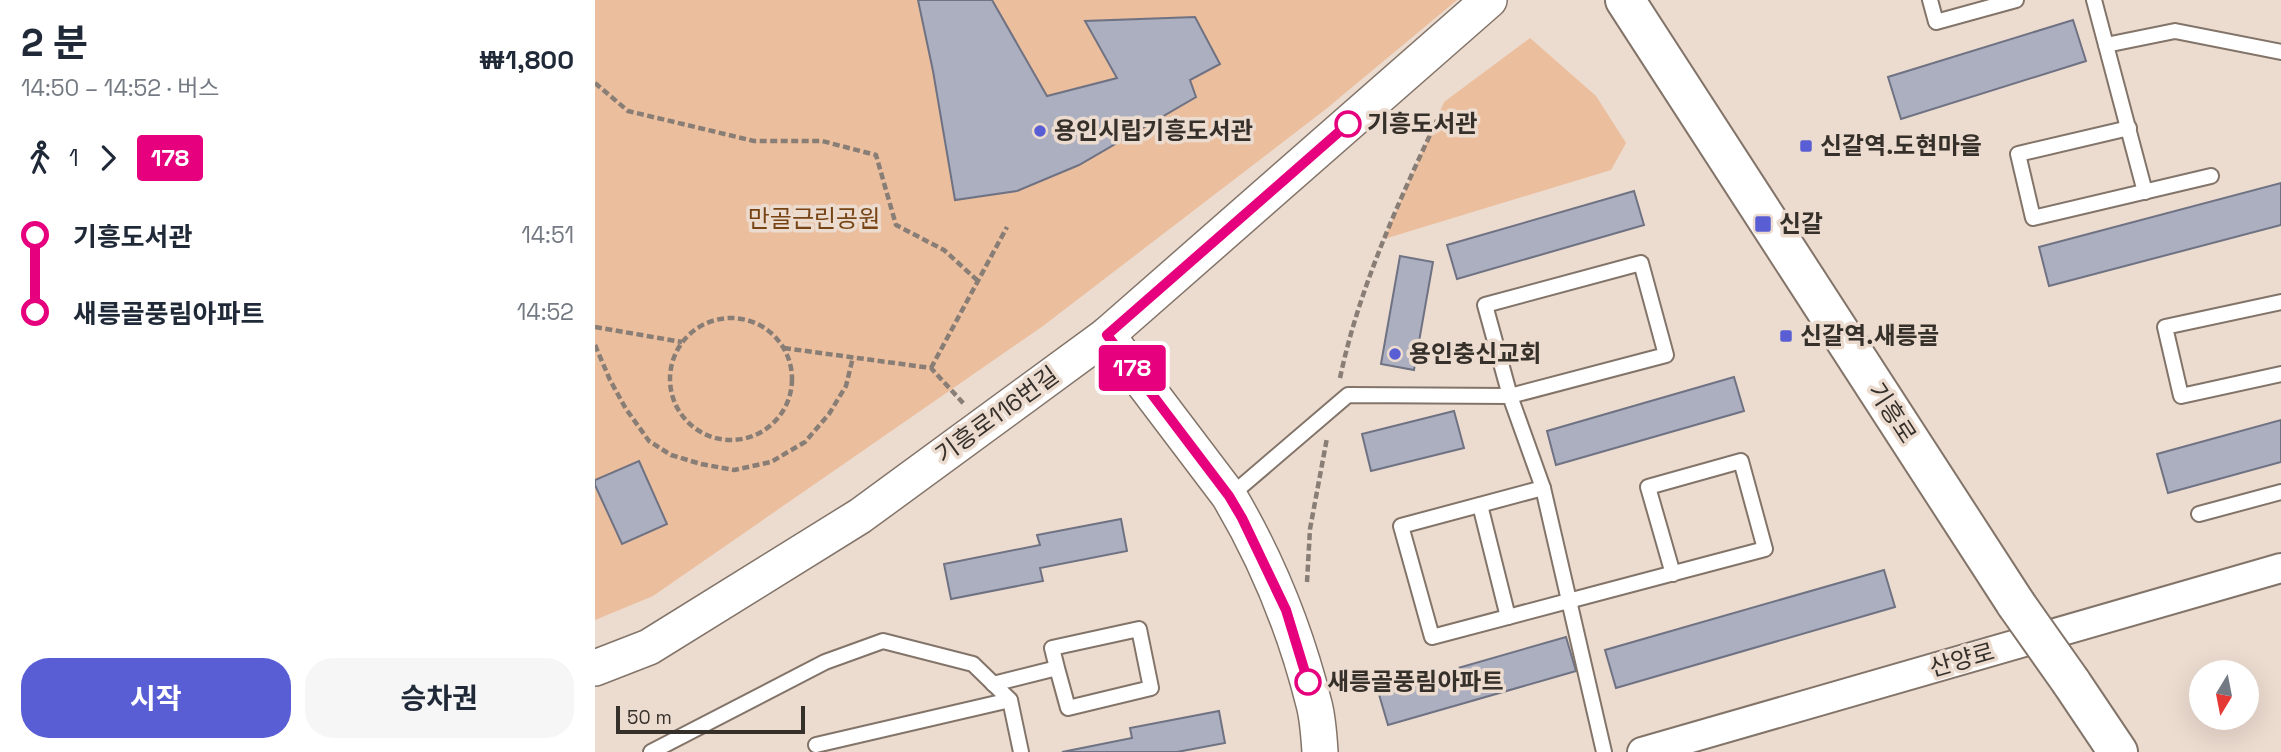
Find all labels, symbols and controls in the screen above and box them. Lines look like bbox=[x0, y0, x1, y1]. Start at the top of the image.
text: 2 분 bbox=[21, 19, 88, 67]
text: ₩1,800 bbox=[479, 43, 574, 77]
text: 14:50 – 14:52 · 버스 bbox=[21, 73, 220, 103]
place label: 기흥도서관 bbox=[1367, 108, 1477, 139]
marker: 기흥도서관 bbox=[1335, 111, 1361, 137]
place label: 용인시립기흥도서관 bbox=[1054, 115, 1253, 146]
marker: 용인시립기흥도서관 bbox=[1032, 123, 1048, 139]
place label: 신갈역.도현마을 bbox=[1820, 130, 1982, 161]
marker: 신갈역.도현마을 bbox=[1798, 138, 1814, 154]
icon: walk bbox=[21, 139, 59, 177]
icon: forward bbox=[89, 139, 127, 177]
text: 178 bbox=[151, 142, 189, 173]
text: 1 bbox=[69, 143, 79, 173]
park label: 만골근린공원 bbox=[748, 203, 880, 234]
place label: 신갈 bbox=[1779, 208, 1823, 239]
marker: 신갈 bbox=[1753, 214, 1773, 234]
text: 기흥도서관 bbox=[73, 220, 193, 254]
text: 14:51 bbox=[521, 220, 574, 250]
text: 새릉골풍림아파트 bbox=[73, 297, 264, 331]
text: 14:52 bbox=[517, 297, 574, 327]
place label: 신갈역.새릉골 bbox=[1800, 320, 1940, 351]
marker: 신갈역.새릉골 bbox=[1778, 328, 1794, 344]
place label: 용인충신교회 bbox=[1409, 338, 1541, 369]
line badge: 178 bbox=[1092, 345, 1172, 391]
marker: 용인충신교회 bbox=[1387, 346, 1403, 362]
text: 178 bbox=[1113, 352, 1151, 383]
street label: 기흥로116번길 bbox=[929, 359, 1065, 470]
street label: 기흥로 bbox=[1861, 377, 1923, 449]
street label: 산양로 bbox=[1926, 635, 1998, 684]
button: 시작 bbox=[21, 658, 291, 738]
button: 승차권 bbox=[305, 658, 574, 738]
north arrow bbox=[2189, 660, 2259, 730]
map controls bbox=[2189, 660, 2259, 730]
place label: 새릉골풍림아파트 bbox=[1327, 666, 1504, 697]
marker: 새릉골풍림아파트 bbox=[1295, 669, 1321, 695]
scale bar bbox=[616, 703, 805, 735]
text: 50 m bbox=[627, 705, 672, 730]

